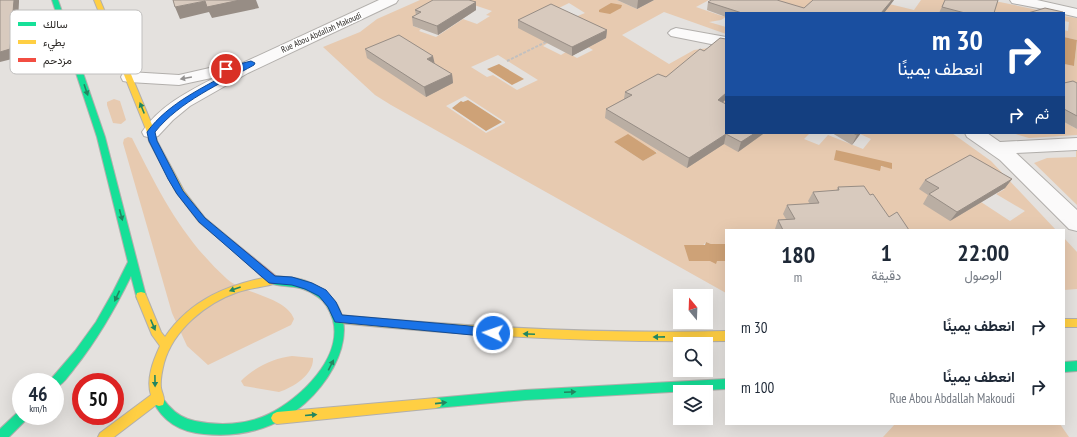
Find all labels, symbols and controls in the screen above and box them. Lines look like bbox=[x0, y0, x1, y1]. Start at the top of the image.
street label: Rue Abou Abdallah Makoudi bbox=[279, 9, 363, 55]
legend bbox=[10, 10, 142, 74]
text: سالك bbox=[43, 17, 68, 31]
text: 30 m bbox=[932, 21, 983, 58]
icon: right bbox=[997, 28, 1049, 80]
text: بطيء bbox=[43, 35, 65, 52]
pin bbox=[209, 52, 243, 86]
text: مزدحم bbox=[43, 53, 72, 68]
text: انعطف يمينًا bbox=[897, 57, 983, 80]
icon: arrive bbox=[215, 58, 237, 80]
one-way arrow bbox=[180, 76, 192, 82]
one-way arrow bbox=[83, 84, 89, 96]
one-way arrow bbox=[138, 102, 144, 114]
icon: right bbox=[1005, 104, 1027, 126]
text: ثم bbox=[1035, 104, 1049, 123]
one-way arrow bbox=[118, 209, 124, 221]
text: 1 bbox=[881, 237, 892, 268]
text: 22:00 bbox=[957, 237, 1009, 268]
text: 180 bbox=[781, 239, 815, 270]
text: دقيقة bbox=[871, 267, 901, 284]
text: الوصول bbox=[964, 267, 1002, 284]
text: m bbox=[794, 269, 802, 286]
one-way arrow bbox=[228, 286, 240, 292]
north arrow bbox=[673, 289, 713, 329]
map controls bbox=[673, 289, 713, 425]
one-way arrow bbox=[114, 291, 120, 302]
position arrow bbox=[472, 312, 514, 354]
text: انعطف يمينًا bbox=[943, 316, 1015, 335]
icon: right bbox=[1027, 316, 1049, 338]
text: 30 m bbox=[741, 318, 767, 337]
one-way arrow bbox=[150, 319, 156, 330]
one-way arrow bbox=[523, 331, 535, 338]
one-way arrow bbox=[652, 334, 665, 340]
button: search bbox=[673, 337, 713, 377]
one-way arrow bbox=[327, 360, 334, 371]
text: انعطف يمينًا bbox=[943, 367, 1015, 386]
speed limit sign: 50 bbox=[72, 373, 124, 425]
one-way arrow bbox=[152, 375, 158, 388]
icon: right bbox=[1027, 376, 1049, 398]
text: 100 m bbox=[741, 378, 774, 397]
text: 46 bbox=[28, 381, 48, 407]
button: layers bbox=[673, 385, 713, 425]
one-way arrow bbox=[564, 389, 577, 395]
text: Rue Abou Abdallah Makoudi bbox=[889, 390, 1015, 407]
one-way arrow bbox=[435, 400, 447, 406]
text: km/h bbox=[29, 402, 47, 415]
one-way arrow bbox=[305, 412, 317, 419]

